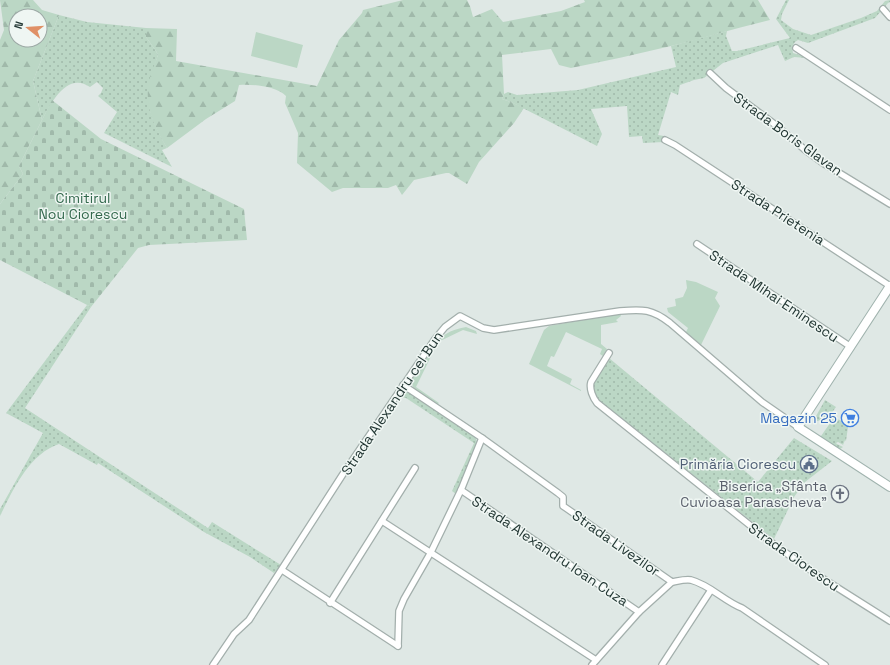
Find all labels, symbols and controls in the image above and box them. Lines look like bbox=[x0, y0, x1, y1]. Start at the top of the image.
north arrow bbox=[8, 8, 48, 48]
text: N bbox=[11, 20, 26, 31]
street label: Strada Boris Glavan bbox=[730, 88, 846, 180]
street label: Strada Prietenia bbox=[728, 175, 828, 249]
park label: Cimitirul Nou Ciorescu bbox=[39, 189, 127, 223]
street label: Strada Mihai Eminescu bbox=[706, 246, 842, 346]
street label: Strada Alexandru cel Bun bbox=[337, 328, 447, 478]
supermarket icon: Magazin 25 bbox=[840, 408, 860, 428]
place label: Magazin 25 bbox=[760, 409, 837, 427]
public building icon: Primăria Ciorescu bbox=[799, 454, 819, 474]
place label: Primăria Ciorescu bbox=[680, 455, 796, 473]
place label: Biserica „Sfânta Cuvioasa Parascheva" bbox=[680, 477, 827, 511]
church icon: Biserica „Sfânta Cuvioasa Parascheva" bbox=[830, 484, 850, 504]
street label: Strada Alexandru Ioan Cuza bbox=[468, 492, 632, 610]
street label: Strada Livezilor bbox=[569, 506, 663, 580]
street label: Strada Ciorescu bbox=[745, 519, 843, 595]

